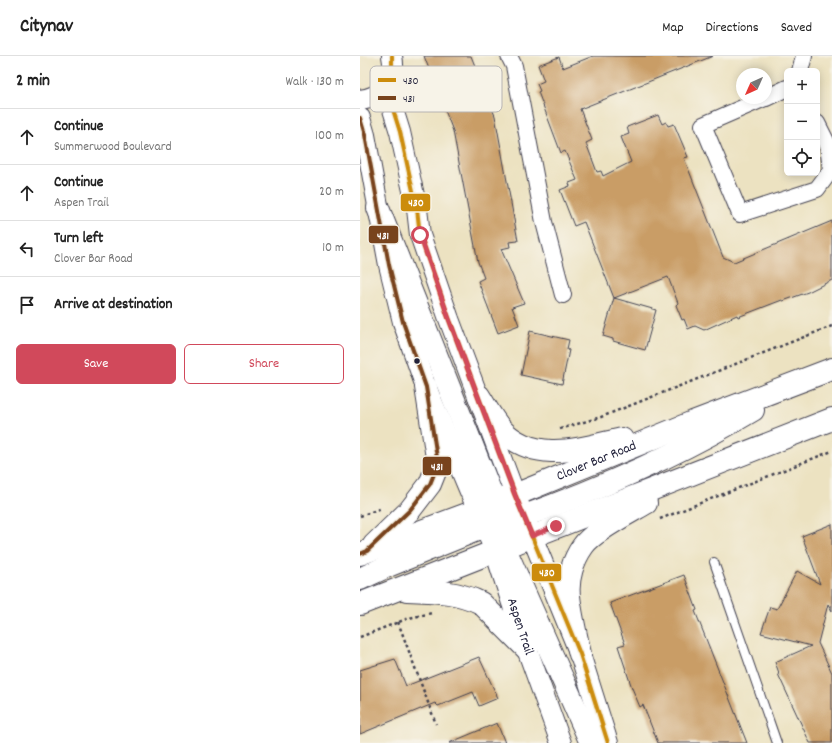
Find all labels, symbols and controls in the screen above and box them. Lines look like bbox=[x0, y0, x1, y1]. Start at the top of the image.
text: Citynav bbox=[20, 14, 73, 41]
text: Map bbox=[662, 18, 684, 38]
text: Directions bbox=[706, 18, 759, 38]
text: Saved bbox=[781, 18, 812, 38]
legend bbox=[370, 66, 502, 112]
north arrow bbox=[736, 68, 772, 104]
map controls bbox=[784, 68, 820, 176]
button: + bbox=[784, 68, 820, 104]
text: 2 min bbox=[16, 70, 50, 94]
text: Walk · 130 m bbox=[285, 73, 344, 92]
text: 430 bbox=[403, 74, 418, 90]
text: 431 bbox=[403, 92, 415, 108]
button: − bbox=[784, 104, 820, 140]
text: Continue bbox=[54, 116, 103, 138]
icon: ahead bbox=[16, 126, 38, 148]
text: 100 m bbox=[315, 127, 344, 146]
text: Summerwood Boulevard bbox=[54, 138, 172, 157]
button: locate bbox=[784, 140, 820, 176]
text: Continue bbox=[54, 172, 103, 194]
icon: ahead bbox=[16, 182, 38, 204]
text: 20 m bbox=[319, 183, 344, 202]
line badge: 430 bbox=[400, 193, 431, 212]
text: Aspen Trail bbox=[54, 194, 109, 213]
text: 430 bbox=[408, 196, 424, 212]
line badge: 431 bbox=[368, 225, 399, 244]
route start bbox=[411, 226, 429, 244]
text: Turn left bbox=[54, 228, 103, 250]
text: 431 bbox=[377, 229, 389, 245]
icon: left bbox=[16, 238, 38, 260]
text: 10 m bbox=[322, 239, 344, 258]
text: Clover Bar Road bbox=[54, 250, 133, 269]
icon: arrive bbox=[16, 294, 38, 316]
text: Arrive at destination bbox=[54, 294, 172, 316]
button: Save bbox=[16, 344, 176, 384]
button: Share bbox=[184, 344, 344, 384]
unlabelled marker bbox=[412, 356, 422, 366]
street label: Clover Bar Road bbox=[553, 436, 640, 487]
line badge: 431 bbox=[422, 456, 452, 476]
text: 431 bbox=[431, 460, 443, 476]
route end bbox=[547, 517, 565, 535]
line badge: 430 bbox=[531, 563, 562, 582]
text: 430 bbox=[539, 566, 555, 582]
street label: Aspen Trail bbox=[501, 595, 539, 659]

